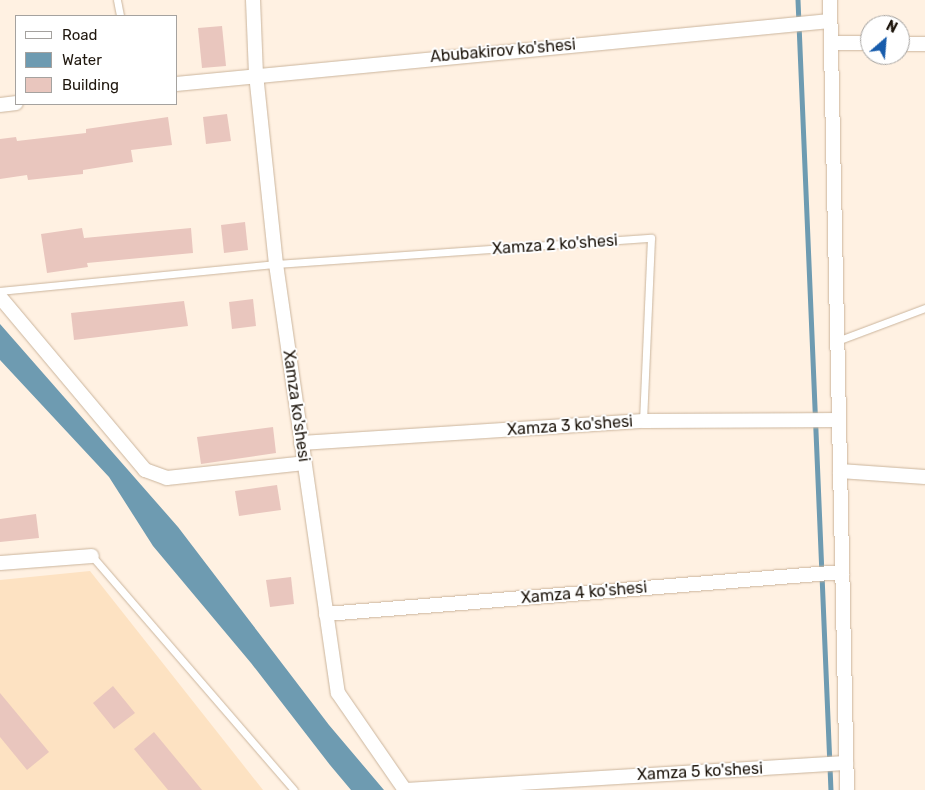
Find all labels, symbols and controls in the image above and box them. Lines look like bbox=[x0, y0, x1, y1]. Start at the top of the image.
legend bbox=[15, 15, 178, 105]
north arrow bbox=[860, 15, 910, 65]
text: N bbox=[883, 17, 900, 37]
text: Road bbox=[62, 26, 98, 44]
street label: Abubakirov ko'shesi bbox=[429, 35, 577, 67]
text: Water bbox=[62, 51, 102, 69]
text: Building bbox=[62, 76, 119, 94]
street label: Xamza 2 ko'shesi bbox=[491, 231, 619, 259]
street label: Xamza ko'shesi bbox=[279, 349, 313, 463]
street label: Xamza 3 ko'shesi bbox=[506, 412, 634, 440]
street label: Xamza 4 ko'shesi bbox=[520, 578, 648, 608]
street label: Xamza 5 ko'shesi bbox=[637, 759, 763, 785]

